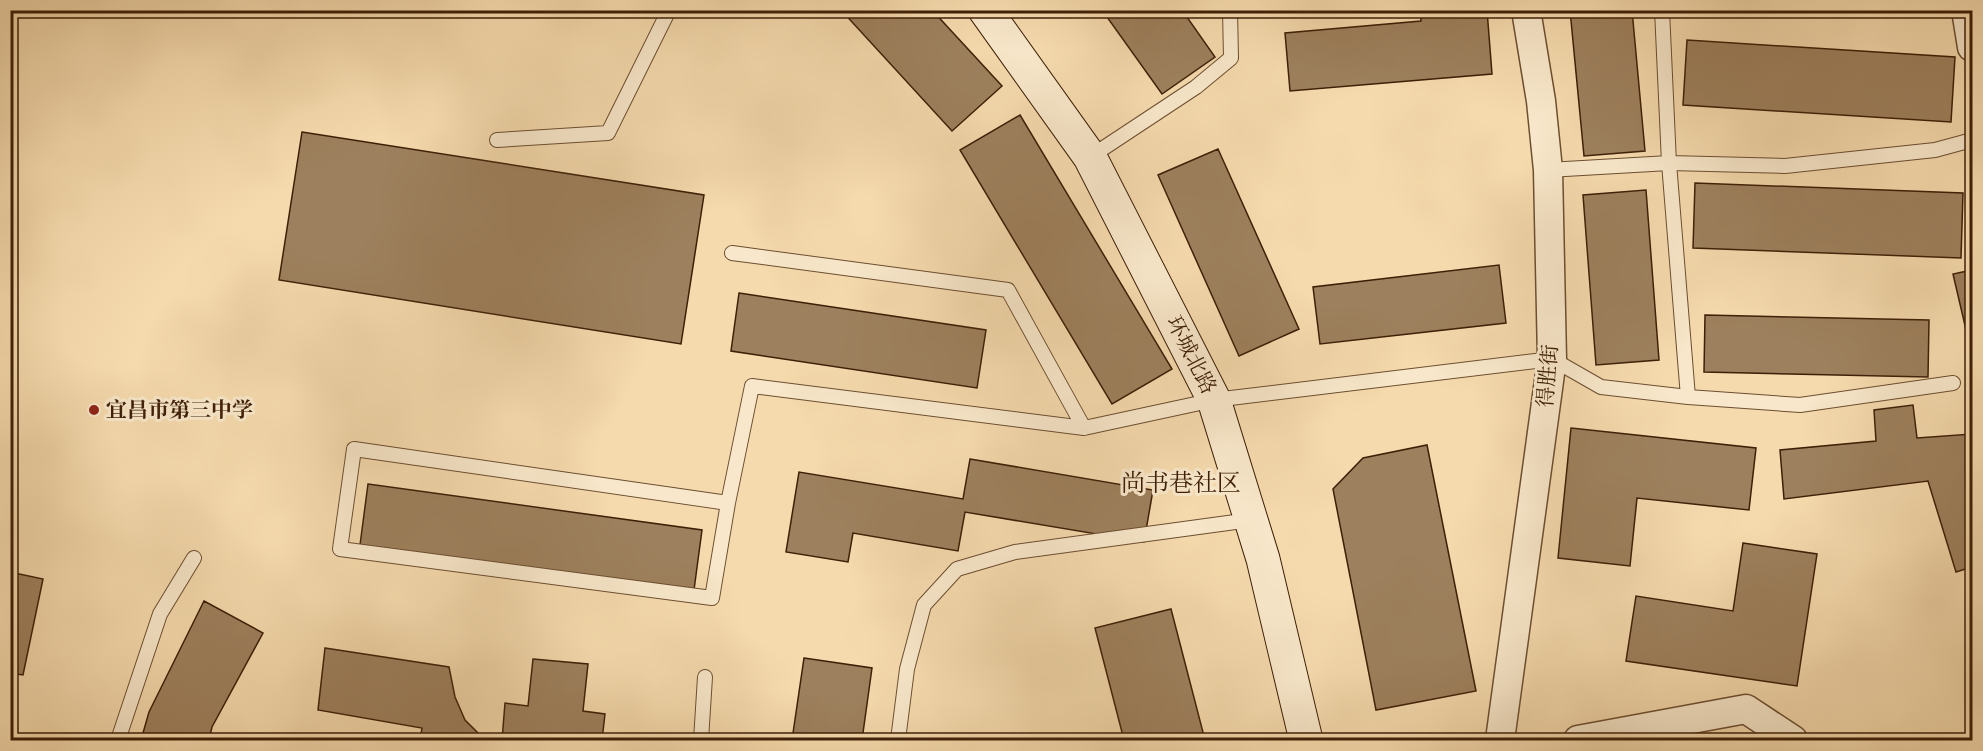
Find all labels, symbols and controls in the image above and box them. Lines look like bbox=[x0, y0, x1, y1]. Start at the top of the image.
street label: 环城北路 bbox=[1159, 311, 1223, 399]
street label: 得胜街 bbox=[1531, 343, 1565, 409]
place label: 宜昌市第三中学 bbox=[106, 396, 253, 425]
marker: 宜昌市第三中学 bbox=[87, 403, 101, 417]
district label: 尚书巷社区 bbox=[1121, 467, 1241, 500]

